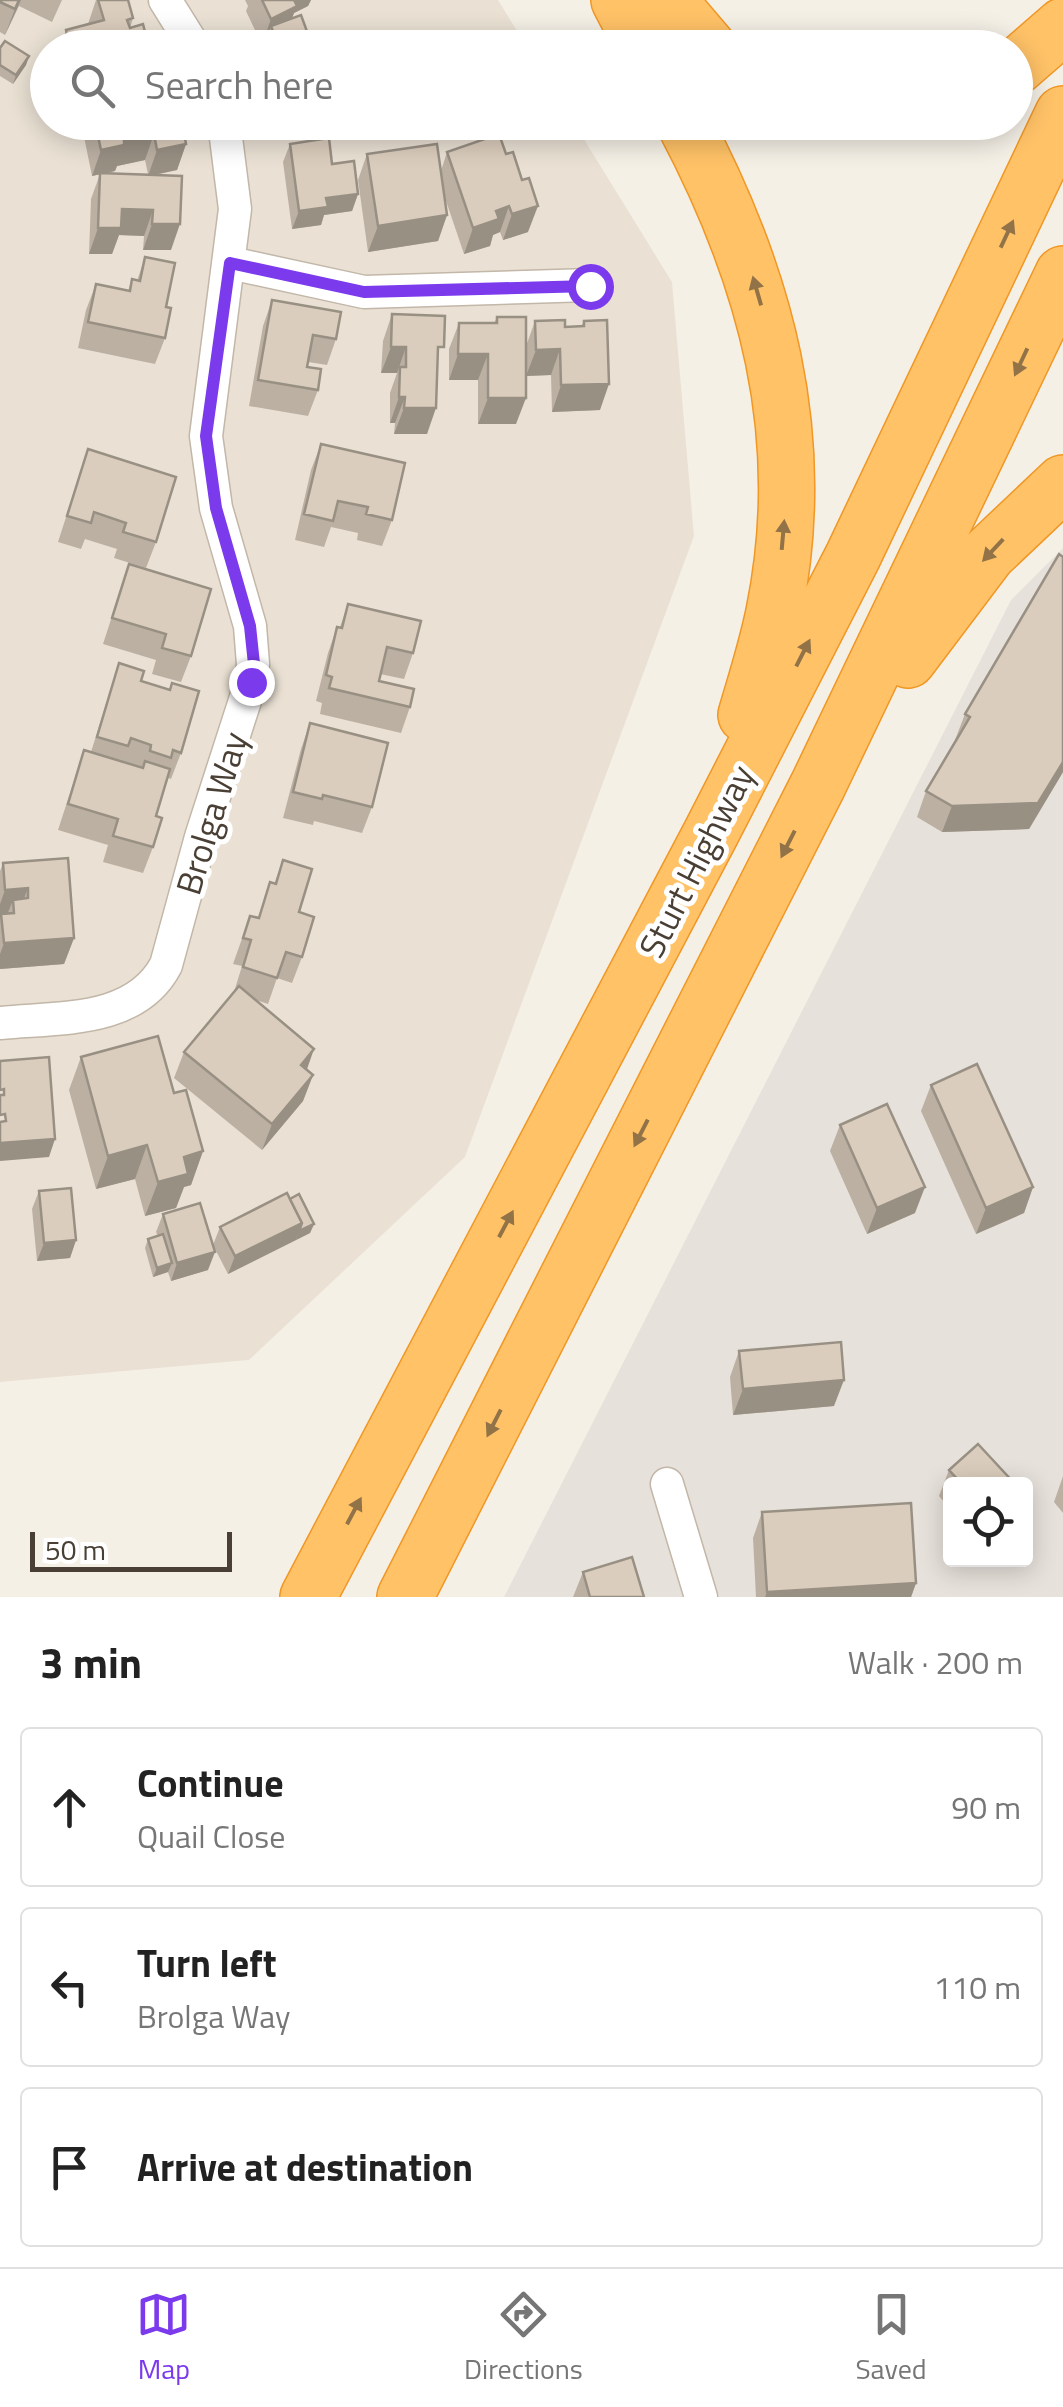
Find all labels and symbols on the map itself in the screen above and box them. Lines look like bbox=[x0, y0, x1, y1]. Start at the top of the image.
one-way arrow bbox=[998, 219, 1015, 248]
route start bbox=[568, 264, 614, 310]
one-way arrow bbox=[749, 275, 764, 306]
one-way arrow bbox=[1013, 348, 1030, 377]
one-way arrow bbox=[775, 518, 791, 550]
one-way arrow bbox=[982, 537, 1004, 562]
one-way arrow bbox=[794, 638, 811, 667]
route end bbox=[229, 660, 275, 706]
street label: Brolga Way bbox=[161, 725, 261, 901]
street label: Sturt Highway bbox=[624, 755, 768, 967]
one-way arrow bbox=[780, 829, 797, 858]
one-way arrow bbox=[633, 1119, 650, 1148]
one-way arrow bbox=[497, 1209, 514, 1238]
one-way arrow bbox=[486, 1409, 503, 1438]
one-way arrow bbox=[345, 1497, 362, 1526]
scale bar bbox=[30, 1527, 232, 1572]

